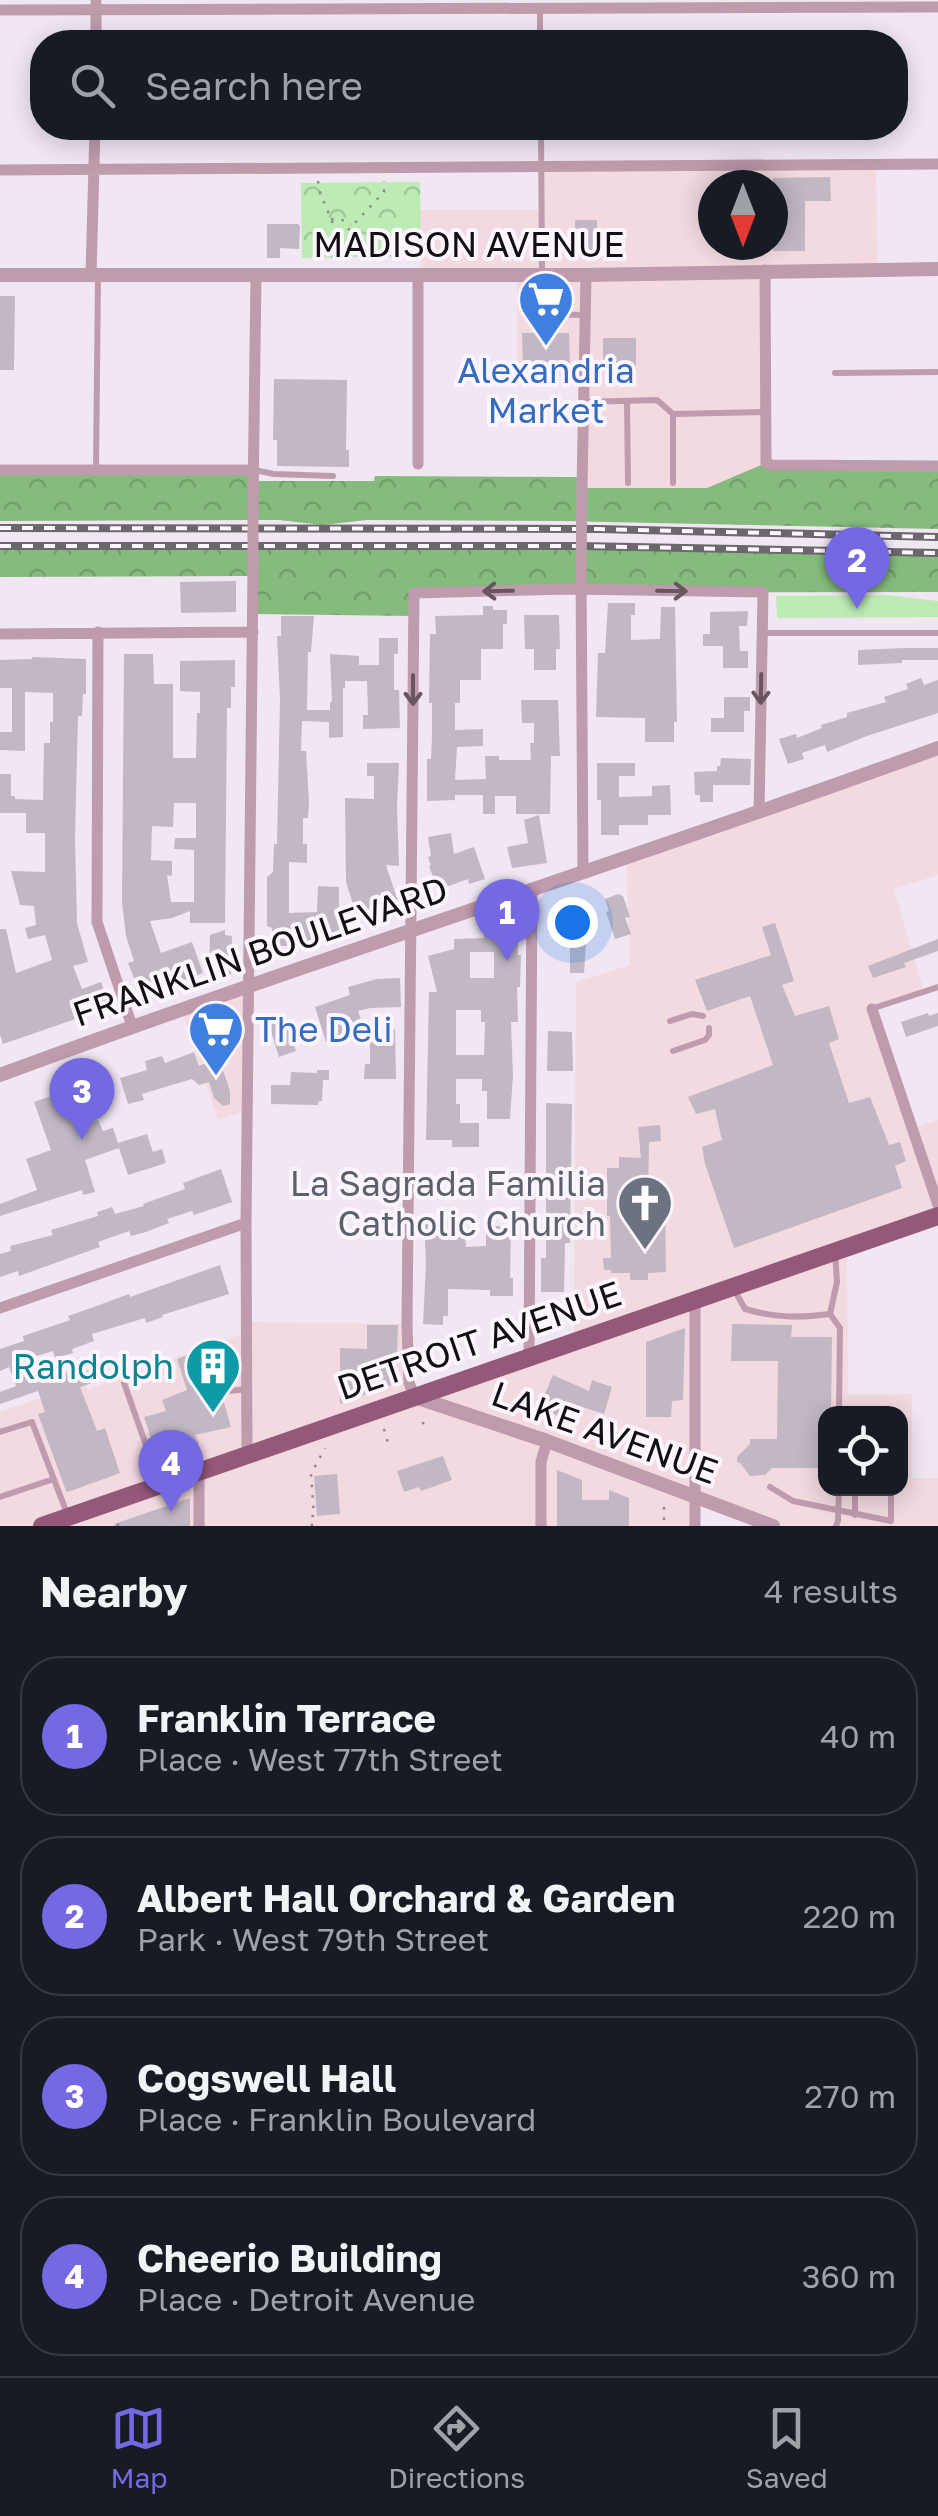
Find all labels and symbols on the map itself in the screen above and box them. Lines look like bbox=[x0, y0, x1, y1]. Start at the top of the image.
north arrow bbox=[698, 170, 788, 260]
street label: MADISON AVENUE bbox=[313, 223, 625, 265]
supermarket icon: Alexandria Market bbox=[516, 269, 576, 348]
place label: Alexandria Market bbox=[457, 349, 635, 431]
pin: 2 bbox=[824, 526, 890, 609]
one-way arrow bbox=[656, 581, 688, 600]
one-way arrow bbox=[482, 582, 514, 600]
one-way arrow bbox=[752, 673, 771, 705]
one-way arrow bbox=[404, 674, 423, 706]
street label: FRANKLIN BOULEVARD bbox=[67, 867, 453, 1035]
pin: 1 bbox=[474, 878, 540, 961]
your location bbox=[547, 897, 598, 948]
supermarket icon: The Deli bbox=[186, 999, 246, 1078]
place label: The Deli bbox=[255, 1008, 393, 1050]
pin: 3 bbox=[49, 1058, 114, 1140]
place label: La Sagrada Familia Catholic Church bbox=[290, 1162, 606, 1244]
church icon: La Sagrada Familia Catholic Church bbox=[615, 1173, 675, 1252]
street label: DETROIT AVENUE bbox=[331, 1272, 627, 1408]
building icon: Randolph bbox=[183, 1336, 243, 1415]
place label: Randolph bbox=[12, 1345, 174, 1387]
street label: LAKE AVENUE bbox=[486, 1372, 724, 1492]
pin: 4 bbox=[138, 1430, 204, 1512]

